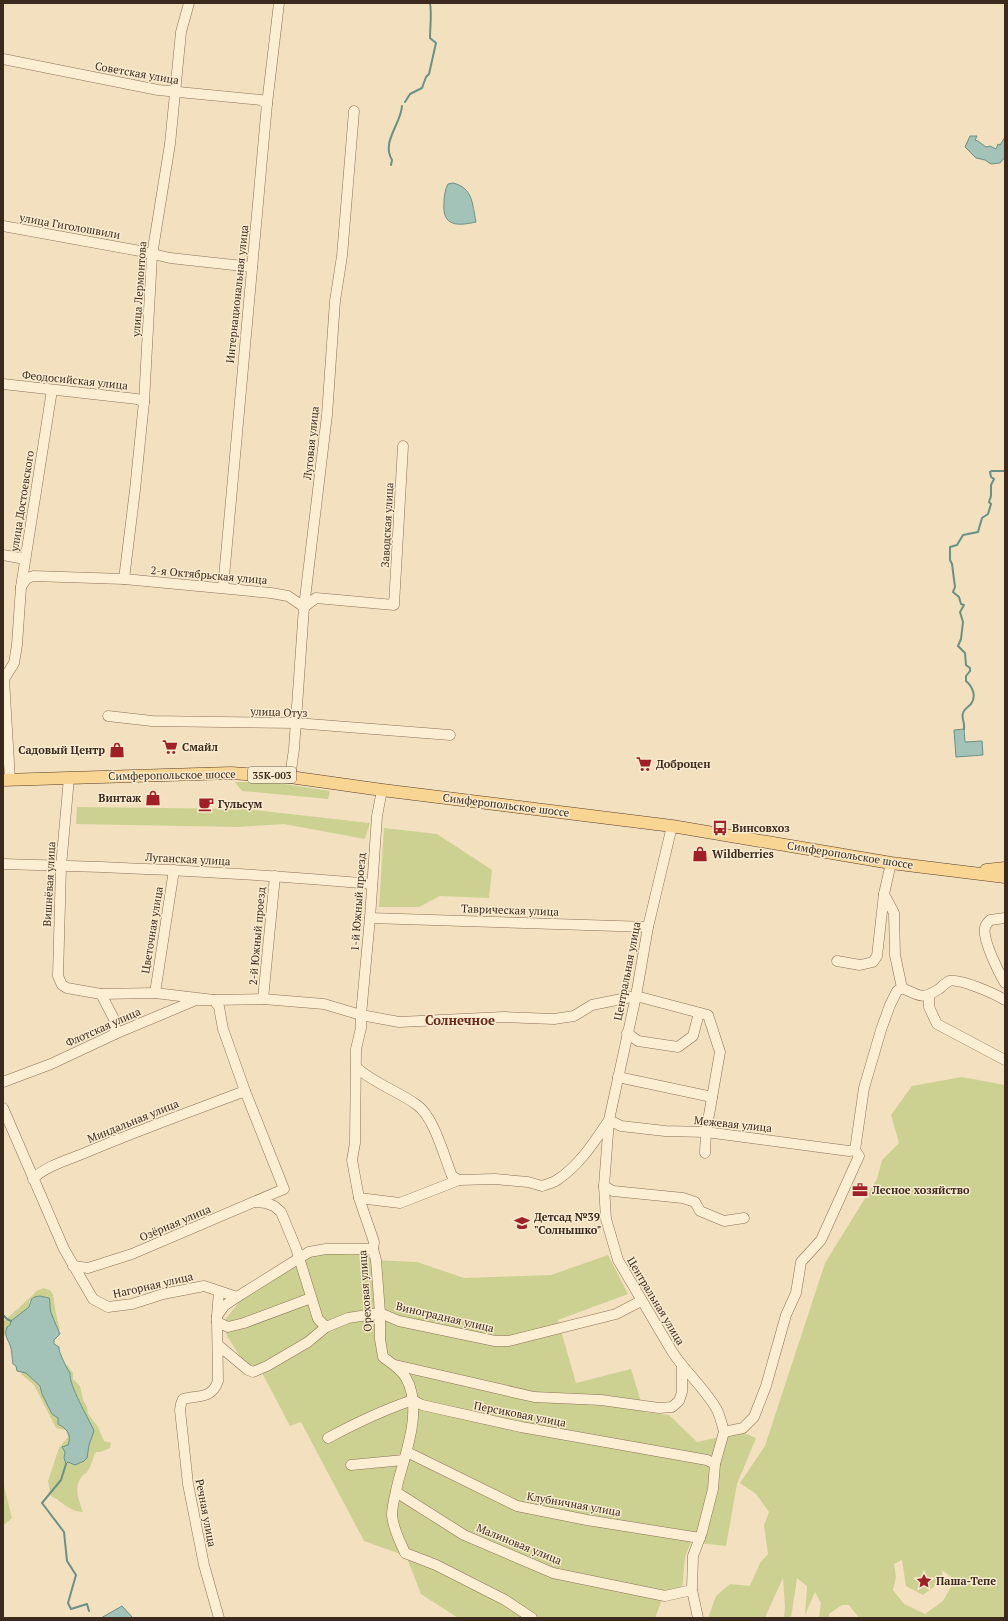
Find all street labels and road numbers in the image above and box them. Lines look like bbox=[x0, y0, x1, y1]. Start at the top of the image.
street label: Советская улица bbox=[94, 59, 181, 87]
street label: улица Гиголошвили bbox=[18, 210, 122, 242]
street label: Интернациональная улица bbox=[223, 224, 251, 364]
street label: улица Лермонтова bbox=[129, 240, 149, 338]
street label: Феодосийская улица bbox=[21, 367, 129, 393]
street label: Луговая улица bbox=[300, 405, 322, 481]
street label: улица Достоевского bbox=[7, 449, 37, 553]
street label: Заводская улица bbox=[378, 482, 396, 568]
street label: 2-я Октябрьская улица bbox=[150, 563, 268, 587]
street label: улица Отуз bbox=[249, 704, 308, 720]
street label: Симферопольское шоссе bbox=[108, 767, 236, 783]
road number: 35К-003 bbox=[248, 767, 296, 783]
street label: Симферопольское шоссе bbox=[442, 790, 571, 820]
street label: Симферопольское шоссе bbox=[786, 838, 915, 872]
street label: Вишнёвая улица bbox=[40, 841, 58, 927]
street label: Луганская улица bbox=[144, 850, 231, 868]
street label: 1-й Южный проезд bbox=[348, 852, 368, 952]
street label: Цветочная улица bbox=[138, 885, 166, 975]
street label: 2-й Южный проезд bbox=[246, 886, 268, 986]
street label: Таврическая улица bbox=[461, 901, 560, 919]
street label: Центральная улица bbox=[611, 920, 644, 1022]
street label: Флотская улица bbox=[63, 1004, 143, 1050]
street label: Миндальная улица bbox=[85, 1096, 181, 1146]
street label: Межевая улица bbox=[693, 1113, 773, 1135]
street label: Озёрная улица bbox=[137, 1201, 213, 1244]
street label: Ореховая улица bbox=[355, 1249, 375, 1332]
street label: Центральная улица bbox=[624, 1254, 688, 1348]
street label: Нагорная улица bbox=[112, 1269, 195, 1301]
street label: Виноградная улица bbox=[395, 1299, 496, 1335]
street label: Персиковая улица bbox=[473, 1398, 568, 1430]
street label: Речная улица bbox=[193, 1478, 220, 1549]
street label: Клубничная улица bbox=[526, 1489, 623, 1519]
street label: Малиновая улица bbox=[474, 1521, 564, 1568]

